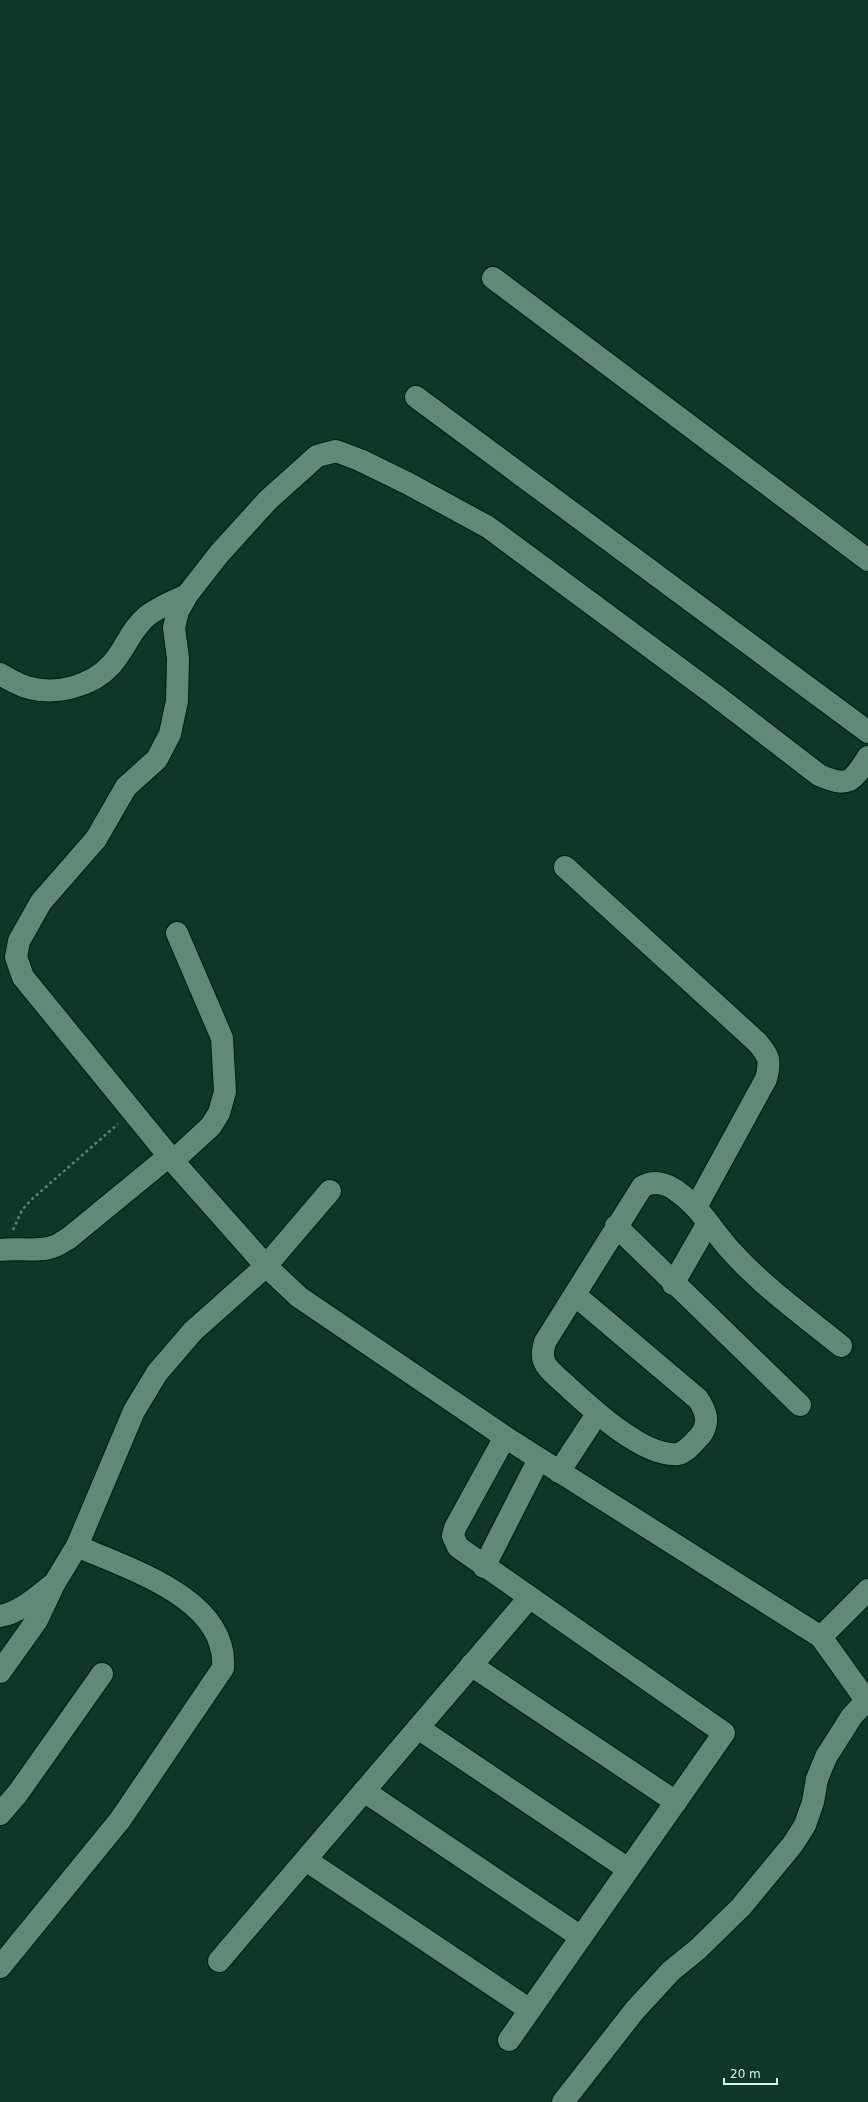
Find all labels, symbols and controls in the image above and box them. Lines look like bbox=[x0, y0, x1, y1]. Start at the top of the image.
scale bar bbox=[724, 2060, 777, 2086]
text: 20 m bbox=[730, 2067, 761, 2081]

